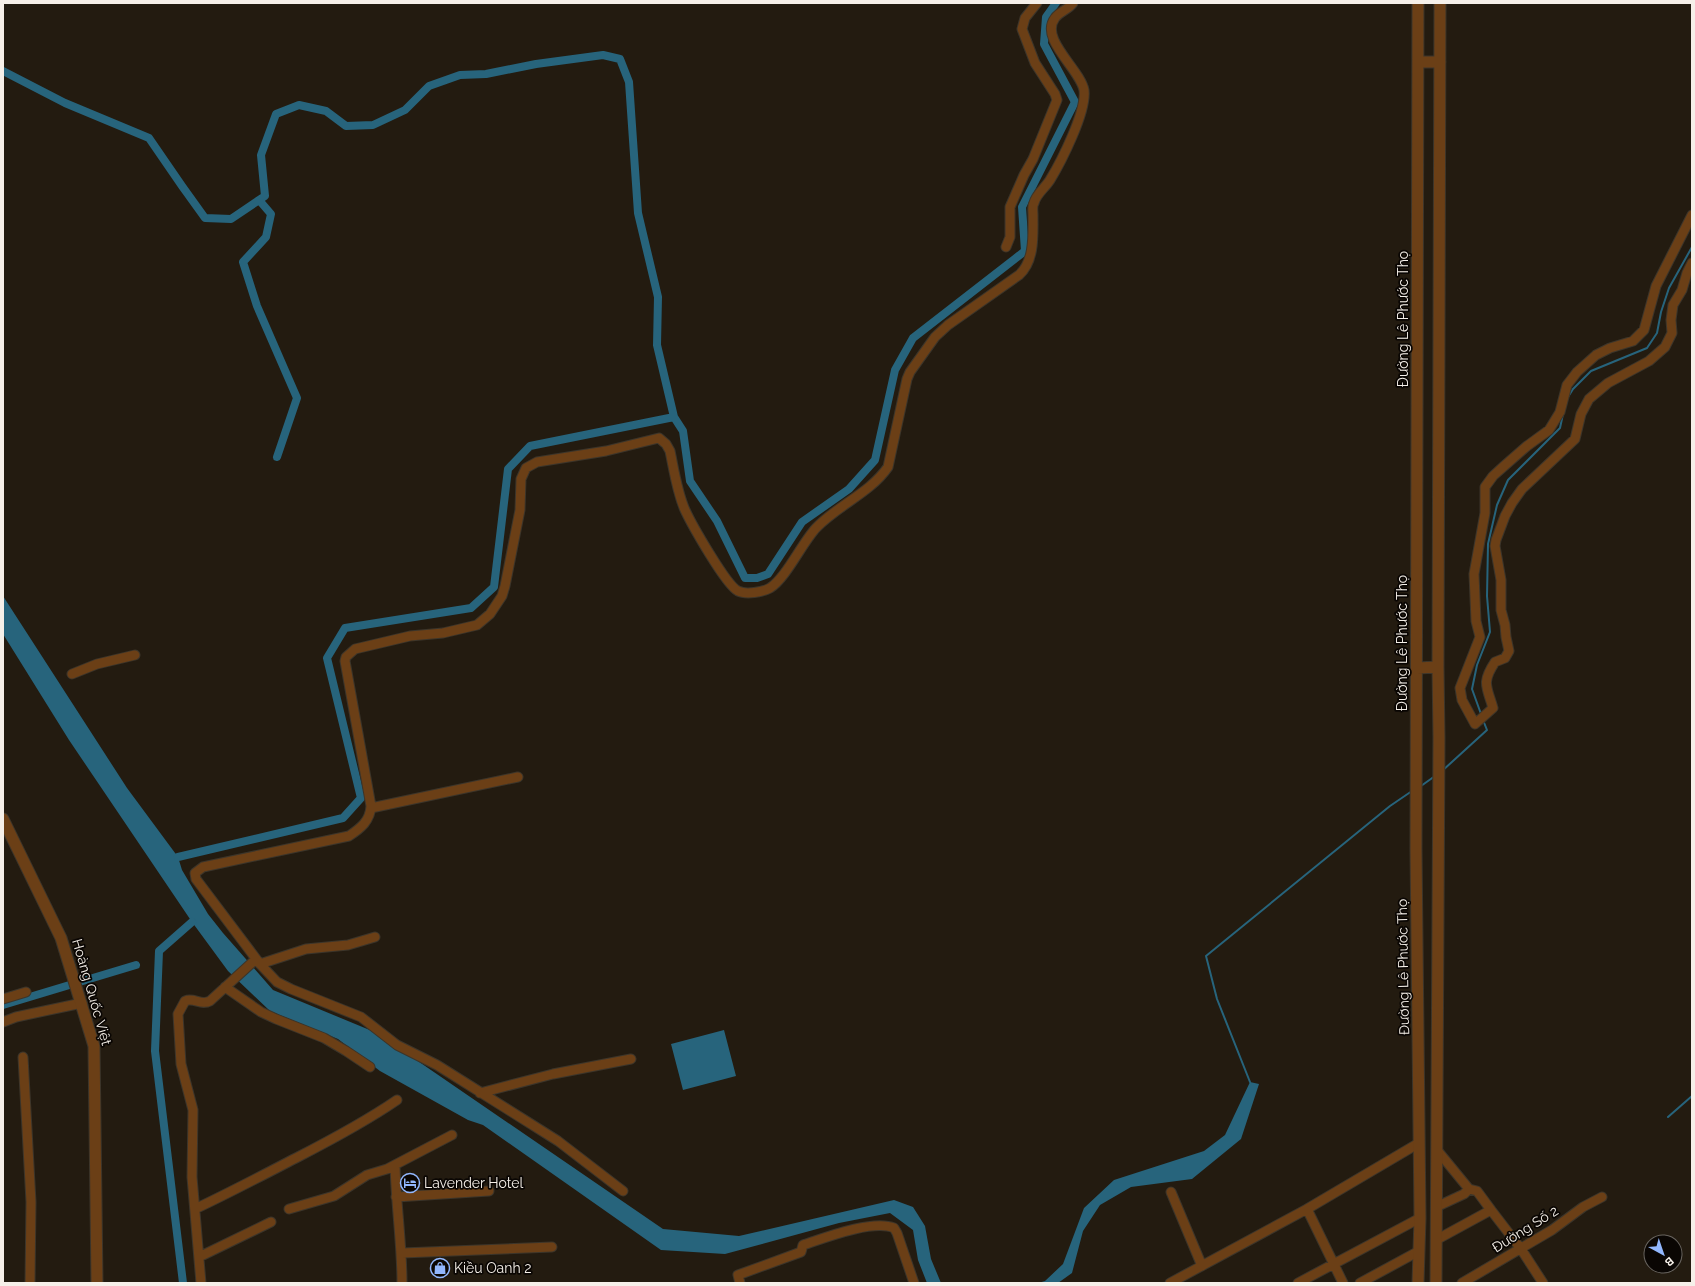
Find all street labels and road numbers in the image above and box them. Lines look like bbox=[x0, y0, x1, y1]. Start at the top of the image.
street label: Đường Lê Phước Thọ bbox=[1395, 251, 1411, 387]
street label: Đường Lê Phước Thọ bbox=[1394, 575, 1410, 711]
street label: Đường Lê Phước Thọ bbox=[1394, 899, 1412, 1035]
street label: Hoàng Quốc Việt bbox=[69, 937, 115, 1047]
street label: Đường Số 2 bbox=[1489, 1202, 1561, 1256]

